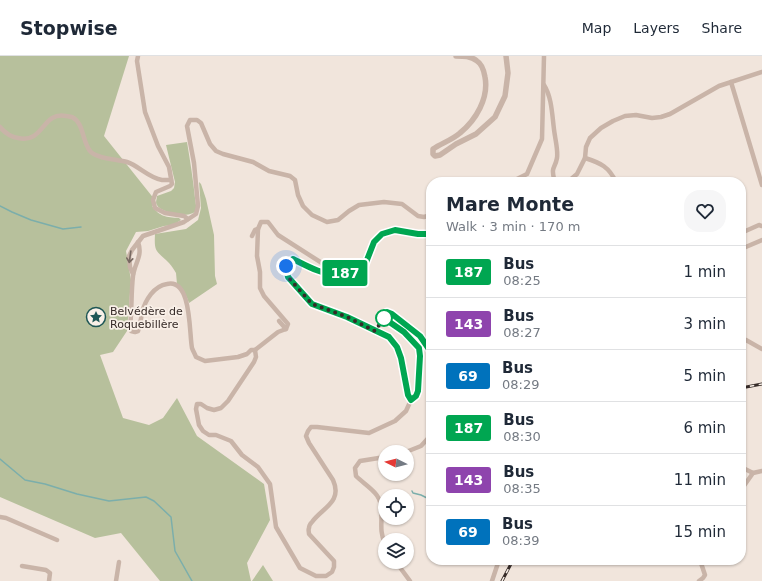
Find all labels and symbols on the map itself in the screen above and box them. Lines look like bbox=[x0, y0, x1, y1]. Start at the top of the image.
one-way arrow bbox=[126, 250, 134, 263]
your location bbox=[276, 256, 296, 276]
line badge: 187 bbox=[322, 260, 368, 286]
place label: Belvédère de Roquebillère bbox=[110, 305, 183, 331]
place icon: Belvédère de Roquebillère bbox=[85, 306, 107, 328]
unlabelled marker bbox=[375, 309, 393, 327]
north arrow bbox=[378, 445, 414, 481]

